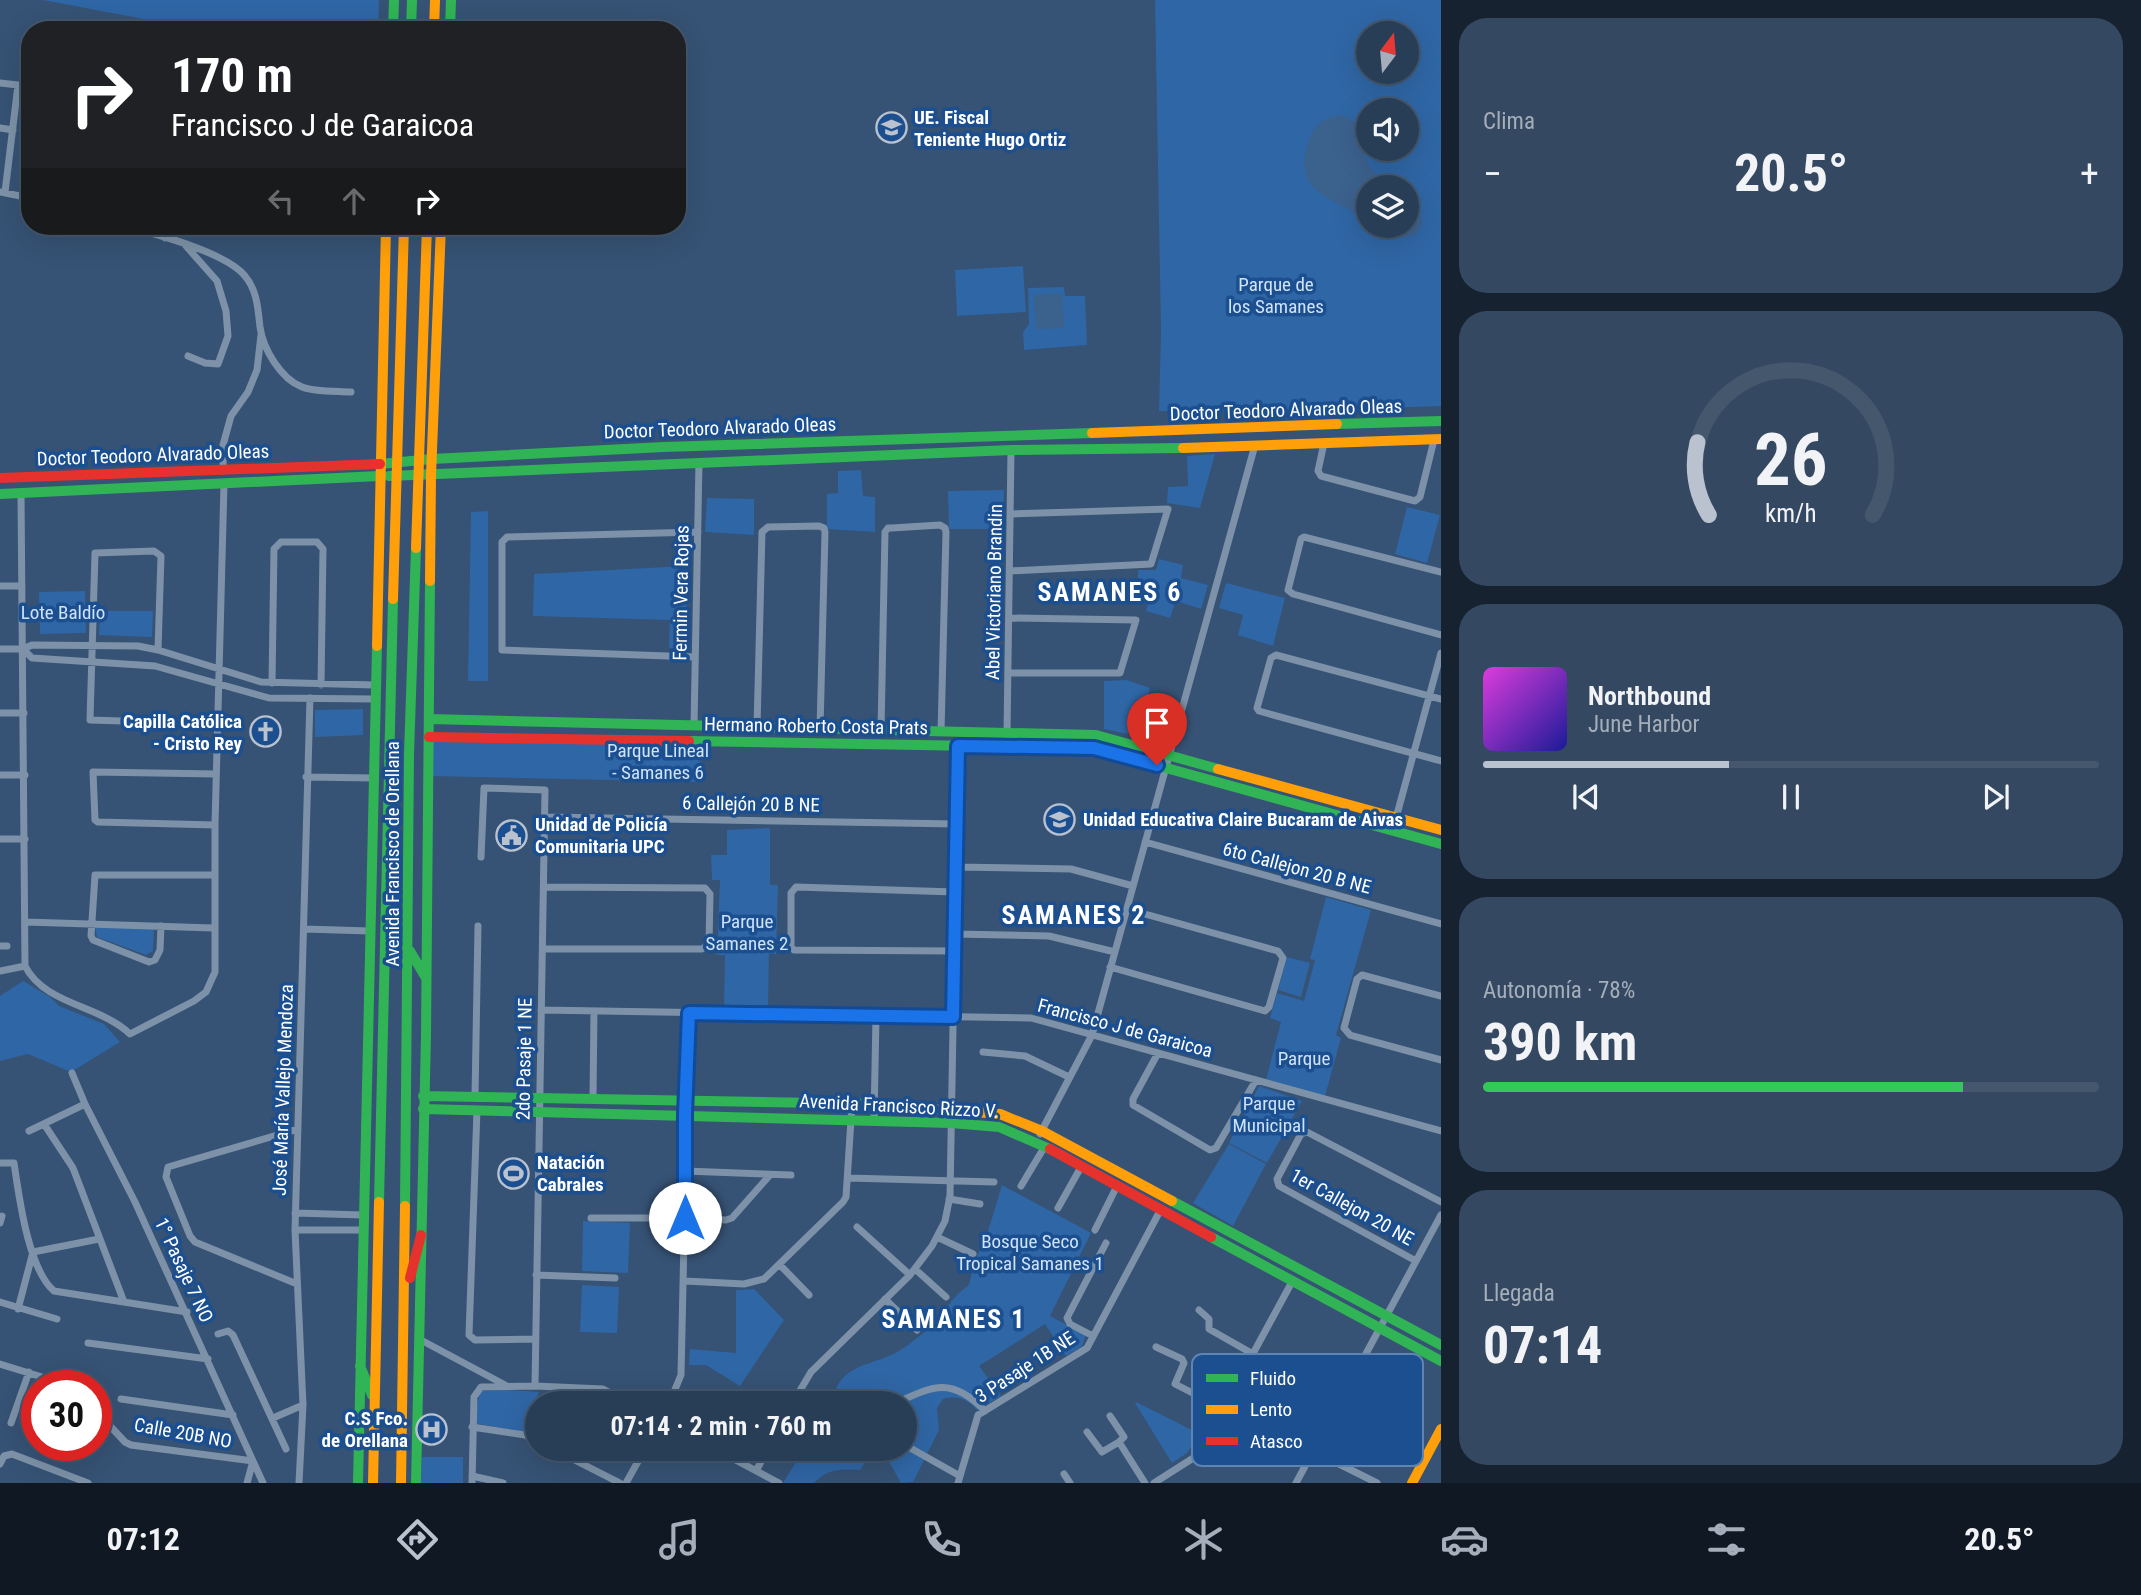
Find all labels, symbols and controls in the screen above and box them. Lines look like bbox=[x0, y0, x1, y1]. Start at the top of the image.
north arrow bbox=[1356, 21, 1419, 84]
map controls bbox=[1356, 21, 1419, 238]
text: 170 m bbox=[171, 47, 293, 104]
icon: right bbox=[56, 49, 147, 140]
button: sound bbox=[1356, 98, 1419, 161]
text: Francisco J de Garaicoa bbox=[171, 106, 474, 144]
place label: UE. Fiscal Teniente Hugo Ortiz bbox=[914, 106, 1066, 151]
text: Clima bbox=[1483, 108, 1535, 135]
school or university icon: UE. Fiscal Teniente Hugo Ortiz bbox=[874, 111, 908, 145]
text: 20.5° bbox=[1734, 143, 1848, 204]
text: − bbox=[1483, 152, 1502, 196]
text: + bbox=[2080, 152, 2099, 196]
button: layers bbox=[1356, 175, 1419, 238]
icon: left bbox=[262, 182, 300, 220]
icon: ahead bbox=[335, 182, 373, 220]
icon: right bbox=[408, 182, 446, 220]
park label: Parque de los Samanes bbox=[1228, 273, 1324, 318]
street label: Doctor Teodoro Alvarado Oleas bbox=[1169, 394, 1403, 426]
street label: Doctor Teodoro Alvarado Oleas bbox=[603, 412, 837, 444]
text: 26 bbox=[1754, 417, 1828, 503]
street label: Doctor Teodoro Alvarado Oleas bbox=[36, 439, 270, 471]
text: km/h bbox=[1765, 498, 1817, 527]
street label: Abel Victoriano Brandin bbox=[981, 504, 1007, 680]
street label: Fermin Vera Rojas bbox=[668, 525, 694, 661]
district label: SAMANES 6 bbox=[1038, 577, 1182, 607]
park label: Lote Baldío bbox=[21, 601, 105, 624]
text: Northbound bbox=[1588, 681, 1711, 711]
pin bbox=[1127, 693, 1187, 765]
icon: arrive bbox=[1138, 704, 1176, 742]
place label: Capilla Católica - Cristo Rey bbox=[123, 710, 243, 755]
text: June Harbor bbox=[1588, 711, 1700, 738]
street label: Hermano Roberto Costa Prats bbox=[704, 713, 928, 739]
church icon: Capilla Católica - Cristo Rey bbox=[248, 715, 282, 749]
park label: Parque Lineal - Samanes 6 bbox=[607, 739, 709, 784]
street label: Avenida Francisco de Orellana bbox=[381, 741, 404, 967]
icon: previous bbox=[1567, 778, 1605, 816]
icon: pause bbox=[1772, 778, 1810, 816]
icon: next bbox=[1977, 778, 2015, 816]
street label: 6 Callejón 20 B NE bbox=[682, 791, 820, 817]
school or university icon: Unidad Educativa Claire Bucaram de Aivas bbox=[1043, 802, 1077, 836]
place label: Unidad Educativa Claire Bucaram de Aivas bbox=[1083, 808, 1403, 831]
place label: Unidad de Policía Comunitaria UPC bbox=[535, 813, 667, 858]
public building icon: Unidad de Policía Comunitaria UPC bbox=[495, 818, 529, 852]
street label: 6to Callejon 20 B NE bbox=[1220, 837, 1374, 899]
district label: SAMANES 2 bbox=[1002, 900, 1146, 930]
park label: Parque Samanes 2 bbox=[706, 910, 788, 955]
text: Autonomía · 78% bbox=[1483, 977, 1635, 1004]
street label: José María Vallejo Mendoza bbox=[268, 984, 298, 1196]
street label: Francisco J de Garaicoa bbox=[1035, 994, 1215, 1062]
street label: 2do Pasaje 1 NE bbox=[511, 998, 537, 1120]
text: 390 km bbox=[1483, 1012, 1637, 1073]
park label: Parque bbox=[1278, 1047, 1330, 1070]
street label: Avenida Francisco Rizzo V. bbox=[799, 1089, 999, 1123]
park label: Parque Municipal bbox=[1232, 1092, 1306, 1137]
place label: Natación Cabrales bbox=[537, 1151, 605, 1196]
sports icon: Natación Cabrales bbox=[497, 1156, 531, 1190]
street label: 1er Callejon 20 NE bbox=[1286, 1164, 1418, 1250]
position arrow bbox=[648, 1181, 722, 1255]
street label: 1° Pasaje 7 NO bbox=[150, 1214, 218, 1326]
park label: Bosque Seco Tropical Samanes 1 bbox=[956, 1230, 1104, 1275]
text: Llegada bbox=[1483, 1280, 1555, 1307]
district label: SAMANES 1 bbox=[882, 1304, 1026, 1334]
text: 07:14 bbox=[1483, 1315, 1602, 1376]
street label: 3 Pasaje 1B NE bbox=[971, 1326, 1079, 1408]
legend bbox=[1192, 1354, 1423, 1466]
text: Fluido bbox=[1250, 1367, 1296, 1390]
speed limit sign: 30 bbox=[21, 1370, 112, 1461]
text: Lento bbox=[1250, 1398, 1292, 1421]
place label: C.S Fco. de Orellana bbox=[322, 1407, 408, 1452]
text: 07:14 · 2 min · 760 m bbox=[611, 1411, 831, 1441]
hospital icon: C.S Fco. de Orellana bbox=[414, 1412, 448, 1446]
street label: Calle 20B NO bbox=[132, 1413, 234, 1453]
text: Atasco bbox=[1250, 1430, 1303, 1453]
icon: directions bbox=[393, 1515, 442, 1564]
icon: music bbox=[655, 1515, 704, 1564]
icon: phone bbox=[917, 1515, 966, 1564]
icon: climate bbox=[1179, 1515, 1228, 1564]
icon: car bbox=[1440, 1515, 1489, 1564]
icon: filters bbox=[1702, 1515, 1751, 1564]
text: 07:12 bbox=[106, 1520, 180, 1558]
text: 20.5° bbox=[1964, 1520, 2034, 1558]

